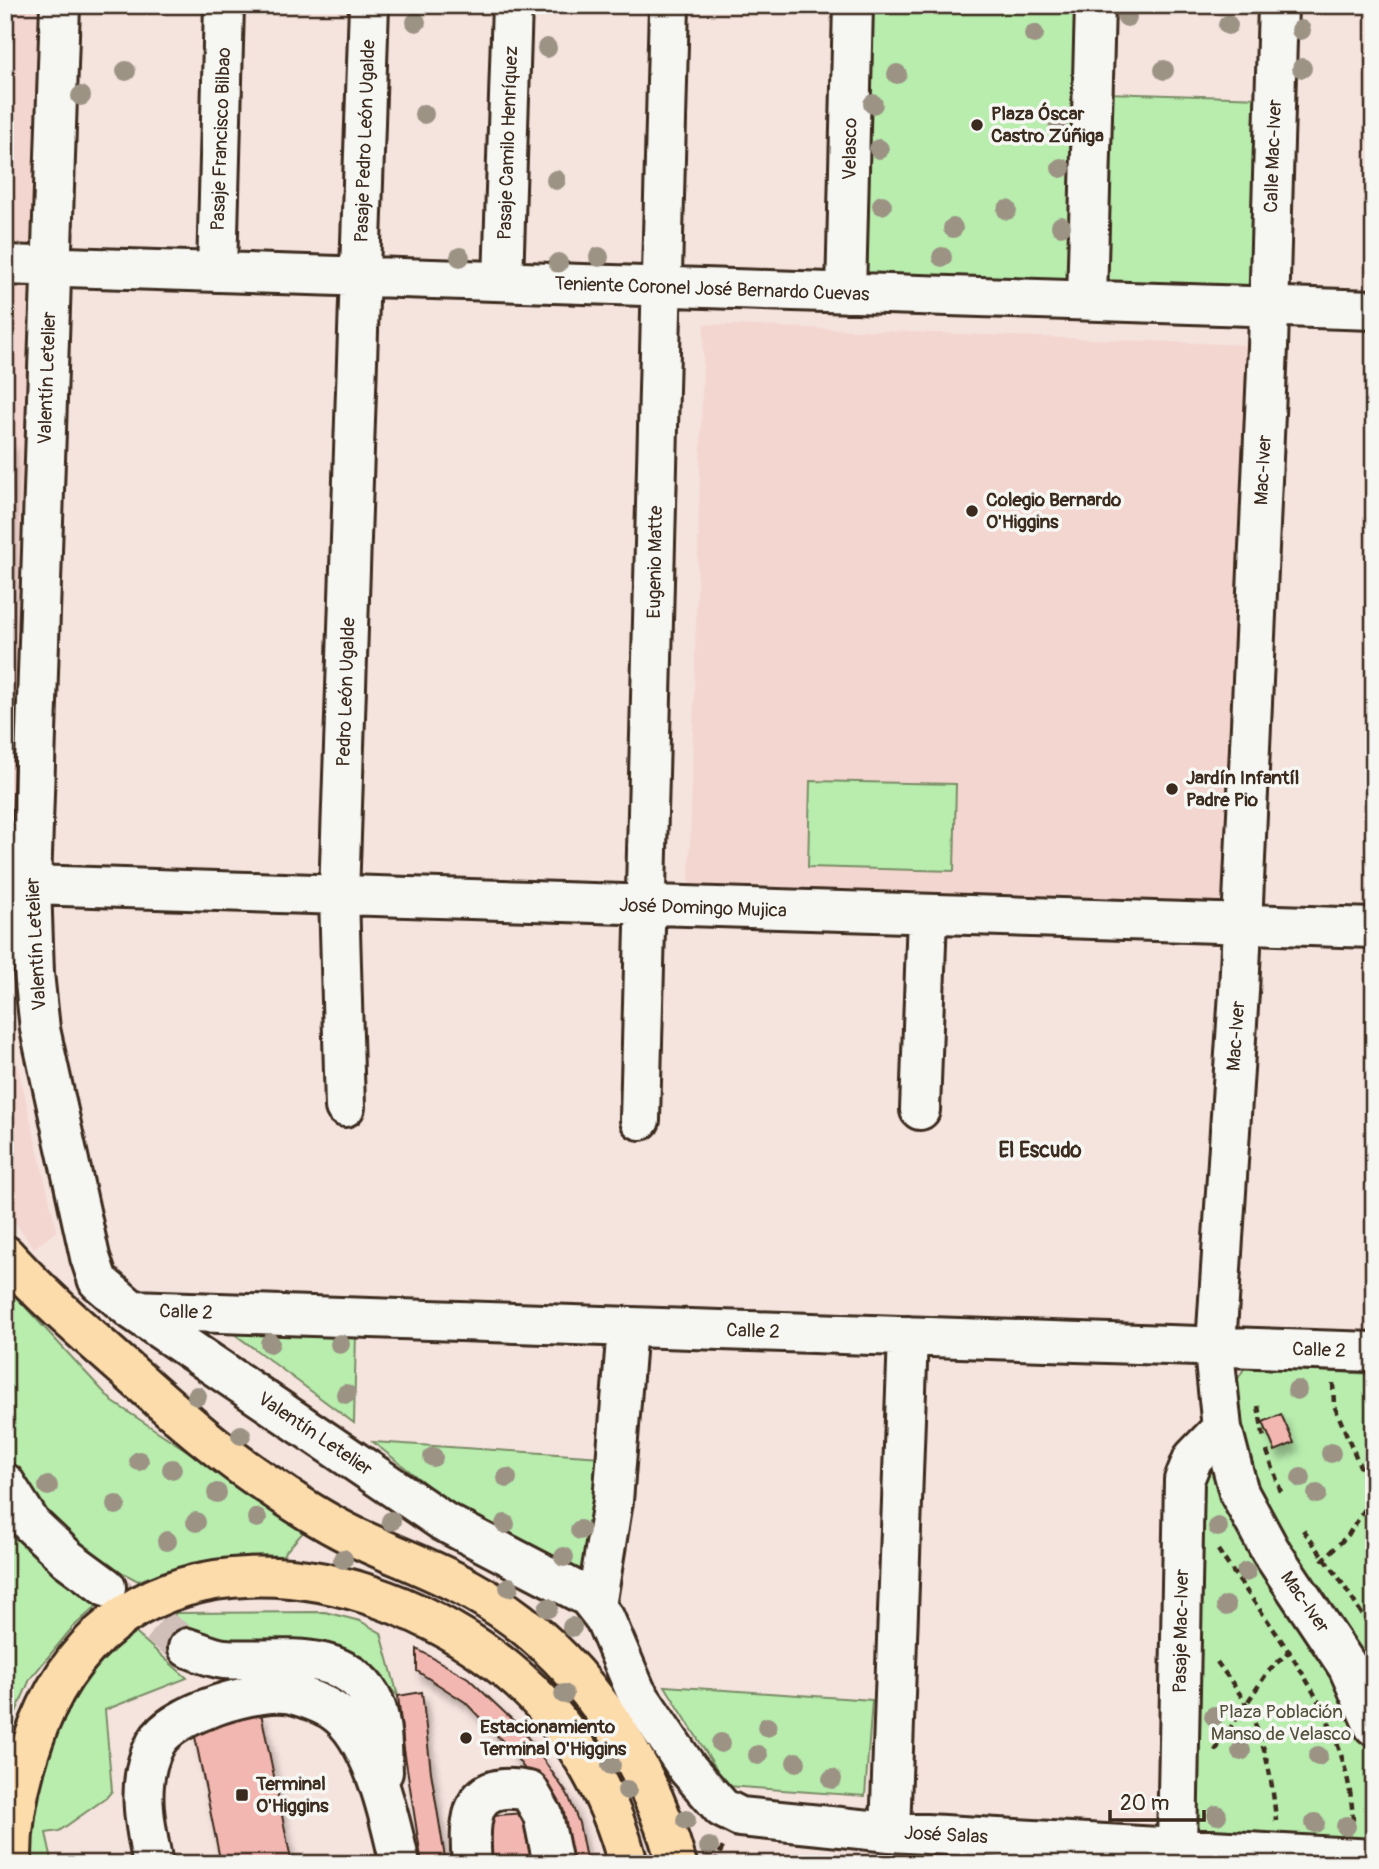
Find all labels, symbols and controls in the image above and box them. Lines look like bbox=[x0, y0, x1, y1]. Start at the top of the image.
street label: Pasaje Pedro León Ugalde bbox=[349, 38, 381, 243]
street label: Pasaje Camilo Henríquez bbox=[493, 45, 523, 240]
street label: Pasaje Francisco Bilbao bbox=[206, 47, 236, 231]
street label: Calle Mac-Iver bbox=[1259, 99, 1287, 213]
place label: Plaza Óscar Castro Zúñiga bbox=[991, 102, 1104, 148]
marker: Plaza Óscar Castro Zúñiga bbox=[969, 117, 985, 133]
street label: Velasco bbox=[837, 118, 863, 180]
street label: Teniente Coronel José Bernardo Cuevas bbox=[554, 272, 870, 307]
street label: Valentín Letelier bbox=[33, 311, 61, 445]
street label: Mac-Iver bbox=[1249, 434, 1277, 506]
place label: Colegio Bernardo O'Higgins bbox=[986, 488, 1122, 534]
marker: Colegio Bernardo O'Higgins bbox=[964, 503, 980, 519]
street label: Eugenio Matte bbox=[642, 505, 668, 619]
street label: Pedro León Ugalde bbox=[331, 616, 361, 767]
place label: Jardín Infantíl Padre Pio bbox=[1186, 766, 1299, 812]
marker: Jardín Infantíl Padre Pio bbox=[1164, 781, 1180, 797]
street label: Valentín Letelier bbox=[21, 877, 51, 1011]
street label: José Domingo Mujica bbox=[619, 893, 787, 923]
street label: Mac-Iver bbox=[1222, 1000, 1250, 1072]
district label: El Escudo bbox=[998, 1137, 1082, 1164]
street label: Calle 2 bbox=[159, 1299, 213, 1325]
street label: Calle 2 bbox=[726, 1318, 780, 1344]
street label: Calle 2 bbox=[1292, 1337, 1346, 1363]
street label: Valentín Letelier bbox=[253, 1387, 377, 1481]
street label: Mac-Iver bbox=[1275, 1566, 1335, 1638]
street label: Pasaje Mac-Iver bbox=[1168, 1569, 1194, 1693]
park label: Plaza Población Manso de Velasco bbox=[1211, 1700, 1351, 1746]
place label: Estacionamiento Terminal O'Higgins bbox=[479, 1715, 627, 1761]
marker: Estacionamiento Terminal O'Higgins bbox=[458, 1730, 474, 1746]
place label: Terminal O'Higgins bbox=[255, 1772, 329, 1818]
scale bar bbox=[1110, 1778, 1204, 1822]
marker: Terminal O'Higgins bbox=[234, 1787, 250, 1803]
text: 20 m bbox=[1120, 1790, 1169, 1817]
street label: José Salas bbox=[904, 1821, 989, 1849]

